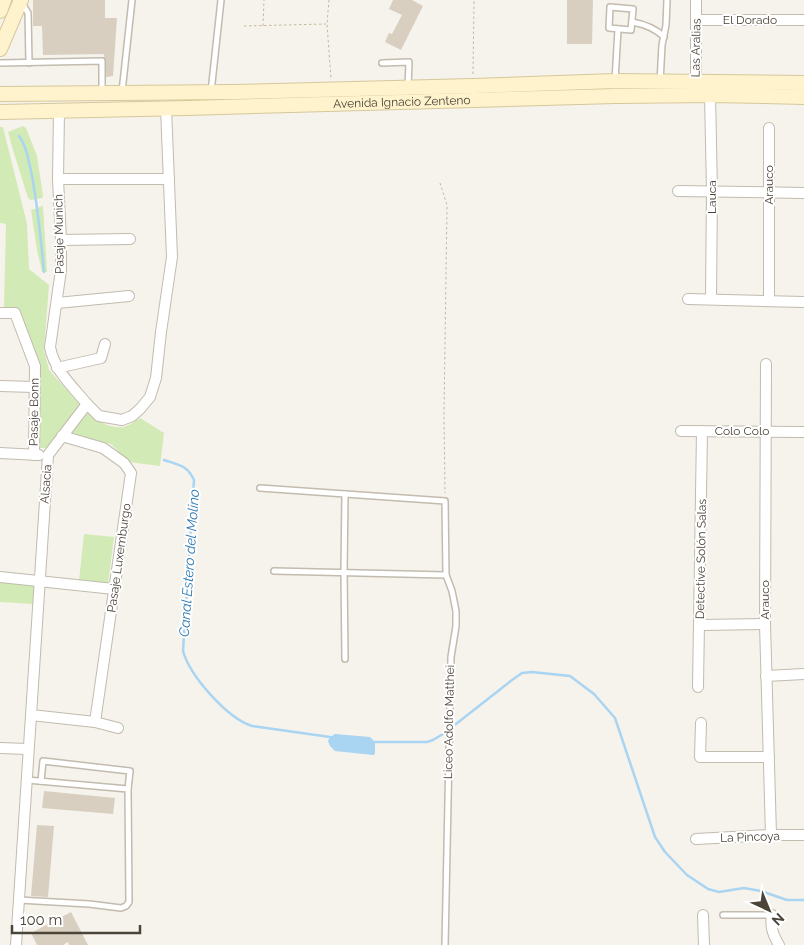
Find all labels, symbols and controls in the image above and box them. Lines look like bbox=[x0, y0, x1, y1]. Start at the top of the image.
street label: El Dorado bbox=[723, 13, 777, 27]
street label: Las Aralias bbox=[688, 18, 704, 78]
street label: Avenida Ignacio Zenteno bbox=[333, 93, 471, 111]
street label: Arauco bbox=[762, 165, 776, 205]
street label: Lauca bbox=[705, 180, 719, 214]
street label: Pasaje Munich bbox=[51, 194, 67, 274]
street label: Pasaje Bonn bbox=[26, 378, 42, 446]
street label: Colo Colo bbox=[715, 424, 769, 438]
street label: Alsacia bbox=[38, 464, 54, 504]
water label: Canal Estero del Molino bbox=[176, 489, 202, 637]
street label: Detective Solón Salas bbox=[693, 499, 709, 619]
street label: Pasaje Luxemburgo bbox=[104, 502, 134, 614]
street label: Arauco bbox=[758, 580, 772, 620]
street label: Liceo Adolfo Matthei bbox=[441, 665, 457, 779]
street label: La Pincoya bbox=[720, 829, 780, 845]
north arrow bbox=[744, 885, 794, 935]
scale bar bbox=[12, 902, 140, 934]
text: N bbox=[769, 910, 787, 929]
text: 100 m bbox=[20, 911, 62, 929]

